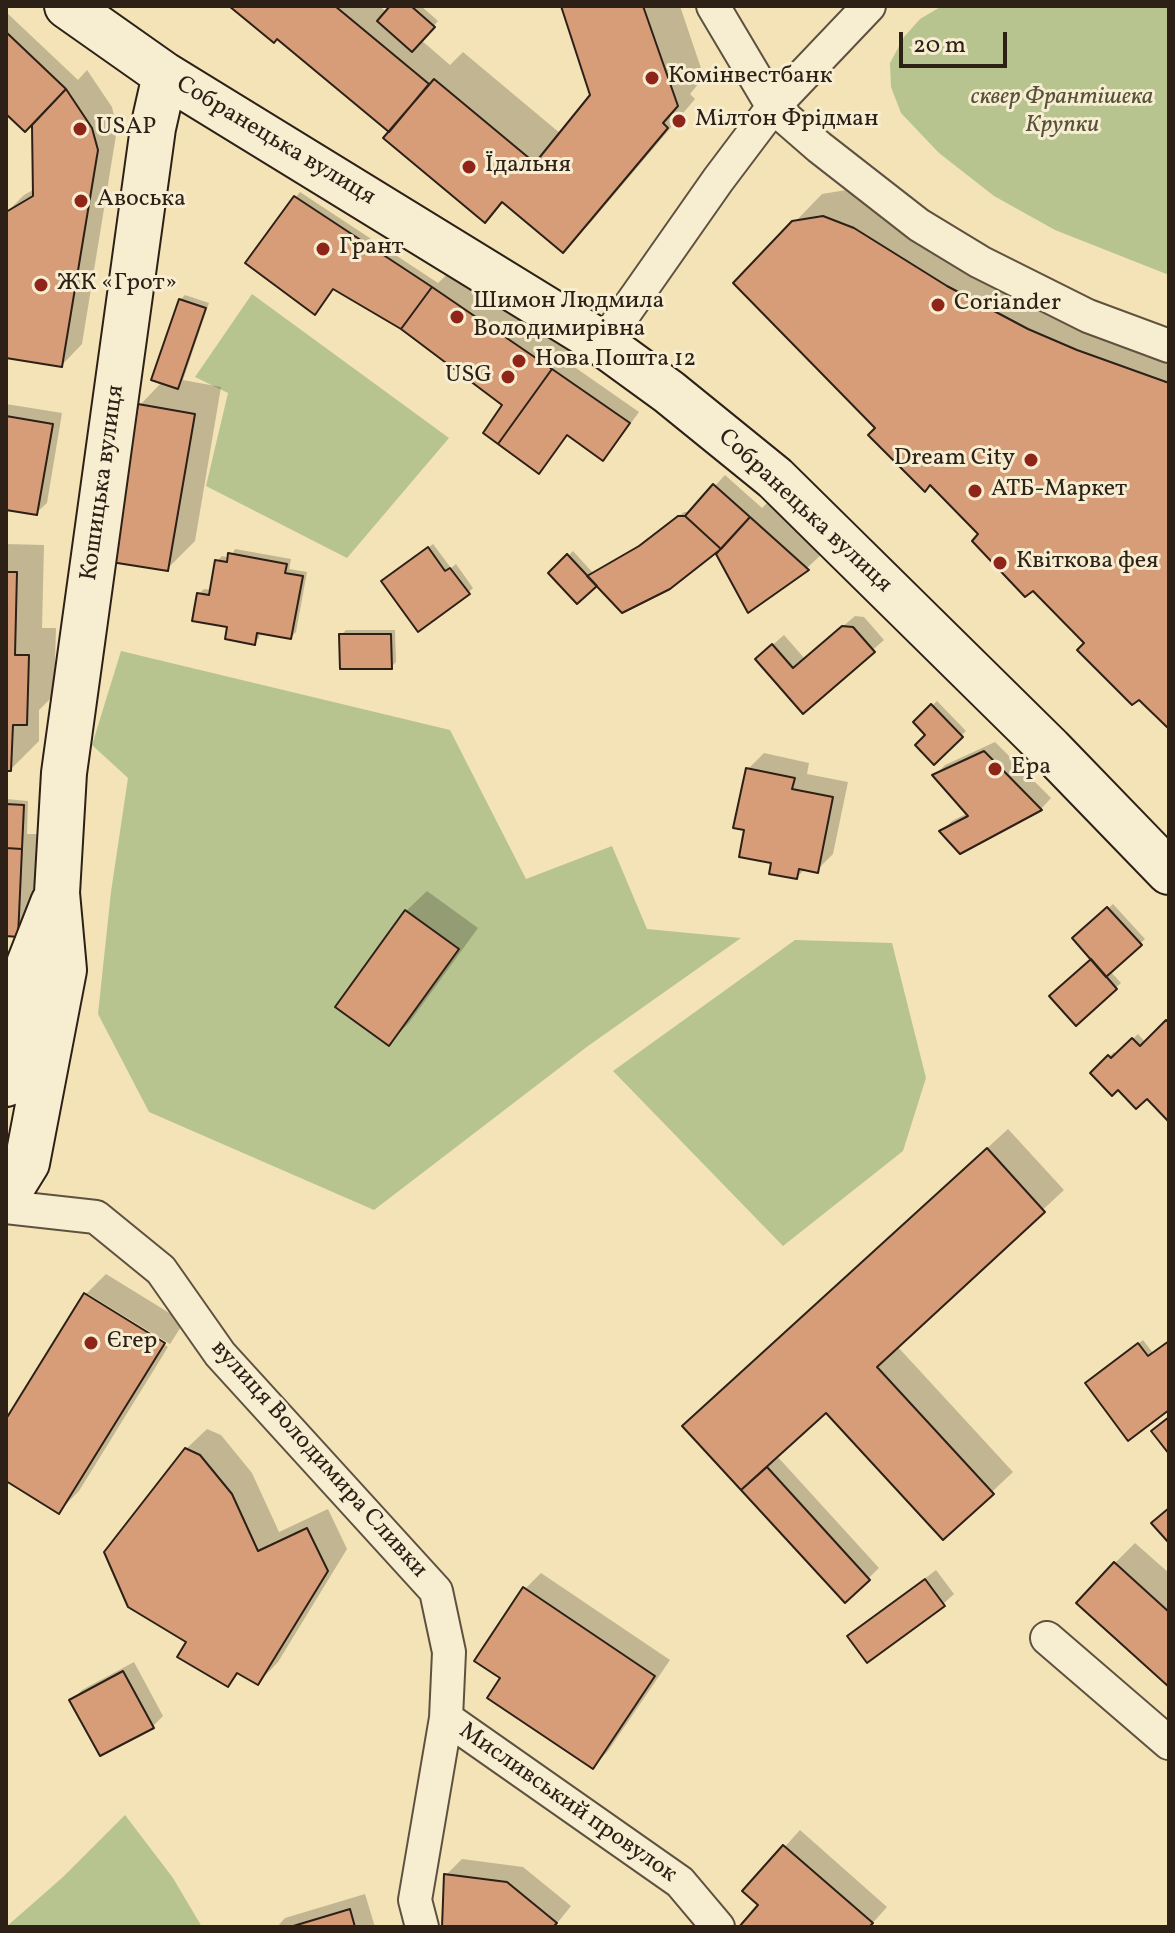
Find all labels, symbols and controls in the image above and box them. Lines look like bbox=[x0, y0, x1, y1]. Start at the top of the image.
scale bar bbox=[903, 16, 1011, 66]
text: 20 m bbox=[913, 29, 966, 63]
place label: Комінвестбанк bbox=[668, 64, 832, 92]
marker: Комінвестбанк bbox=[643, 69, 661, 87]
street label: Собранецька вулиця bbox=[170, 71, 380, 213]
park label: сквер Франтішека Крупки bbox=[971, 85, 1153, 141]
place label: Мілтон Фрідман bbox=[695, 107, 879, 135]
marker: Мілтон Фрідман bbox=[670, 112, 688, 130]
place label: USAP bbox=[96, 115, 156, 143]
marker: USAP bbox=[71, 120, 89, 138]
place label: Їдальня bbox=[485, 153, 571, 181]
marker: Їдальня bbox=[460, 158, 478, 176]
place label: Авоська bbox=[97, 187, 186, 215]
marker: Авоська bbox=[72, 192, 90, 210]
place label: Грант bbox=[339, 235, 404, 263]
marker: Грант bbox=[314, 240, 332, 258]
place label: ЖК «Грот» bbox=[57, 271, 177, 299]
marker: ЖК «Грот» bbox=[32, 276, 50, 294]
place label: Шимон Людмила Володимирівна bbox=[473, 289, 665, 345]
place label: Coriander bbox=[954, 291, 1061, 319]
marker: Coriander bbox=[929, 296, 947, 314]
marker: Шимон Людмила Володимирівна bbox=[448, 308, 466, 326]
place label: Нова Пошта 12 bbox=[535, 347, 696, 375]
marker: Нова Пошта 12 bbox=[510, 352, 528, 370]
place label: USG bbox=[445, 363, 492, 391]
marker: USG bbox=[499, 368, 517, 386]
street label: Кошицька вулиця bbox=[76, 383, 132, 583]
street label: Собранецька вулиця bbox=[711, 424, 897, 600]
place label: Dream City bbox=[894, 446, 1015, 474]
marker: Dream City bbox=[1022, 451, 1040, 469]
place label: АТБ-Маркет bbox=[991, 477, 1127, 505]
marker: АТБ-Маркет bbox=[966, 482, 984, 500]
place label: Квіткова фея bbox=[1016, 549, 1159, 577]
marker: Квіткова фея bbox=[991, 554, 1009, 572]
place label: Ера bbox=[1011, 755, 1051, 783]
marker: Ера bbox=[986, 760, 1004, 778]
place label: Єгер bbox=[107, 1329, 157, 1357]
marker: Єгер bbox=[82, 1334, 100, 1352]
street label: вулиця Володимира Сливки bbox=[204, 1335, 432, 1585]
street label: Мисливський провулок bbox=[452, 1718, 682, 1890]

